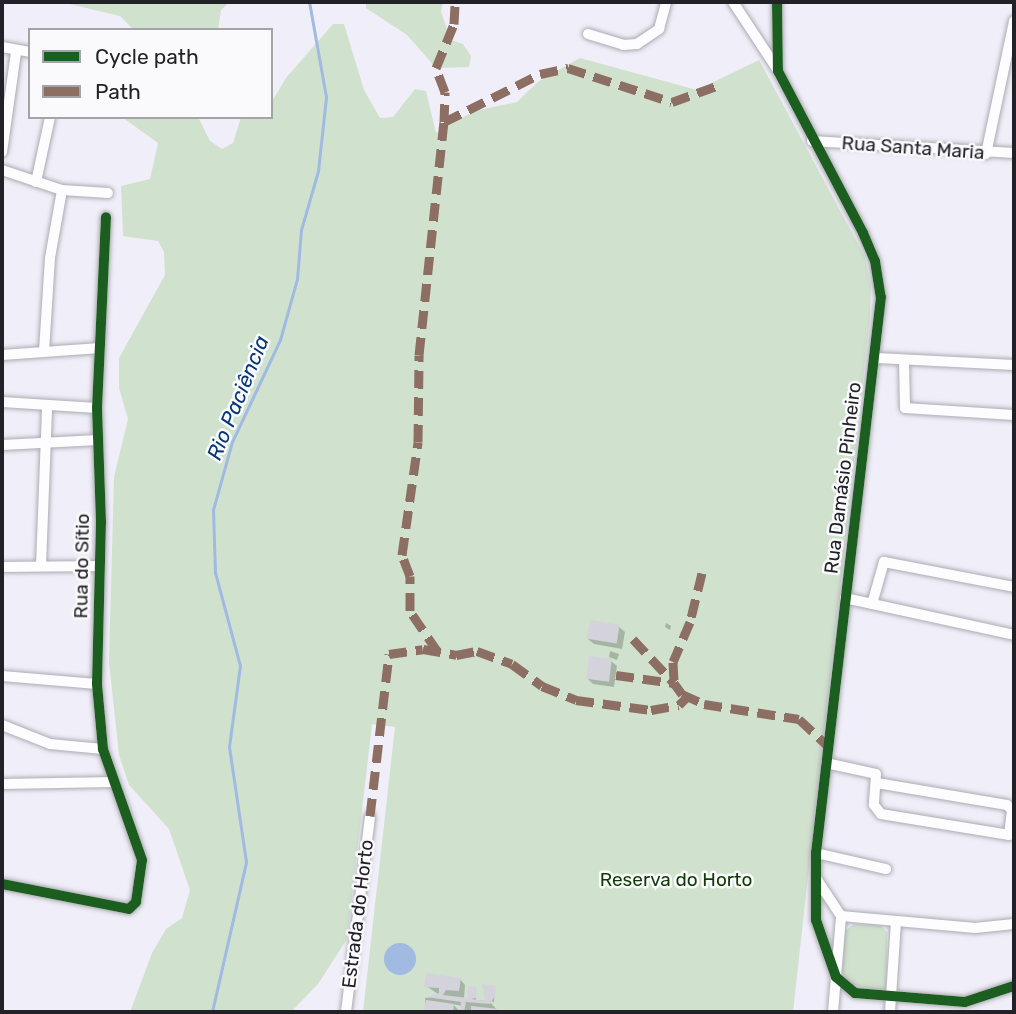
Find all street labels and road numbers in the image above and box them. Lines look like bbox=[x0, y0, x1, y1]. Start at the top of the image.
street label: Rua Santa Maria bbox=[841, 132, 985, 164]
street label: Rua Damásio Pinheiro bbox=[820, 381, 866, 575]
street label: Rua do Sítio bbox=[70, 513, 94, 619]
street label: Estrada do Horto bbox=[338, 838, 378, 990]

